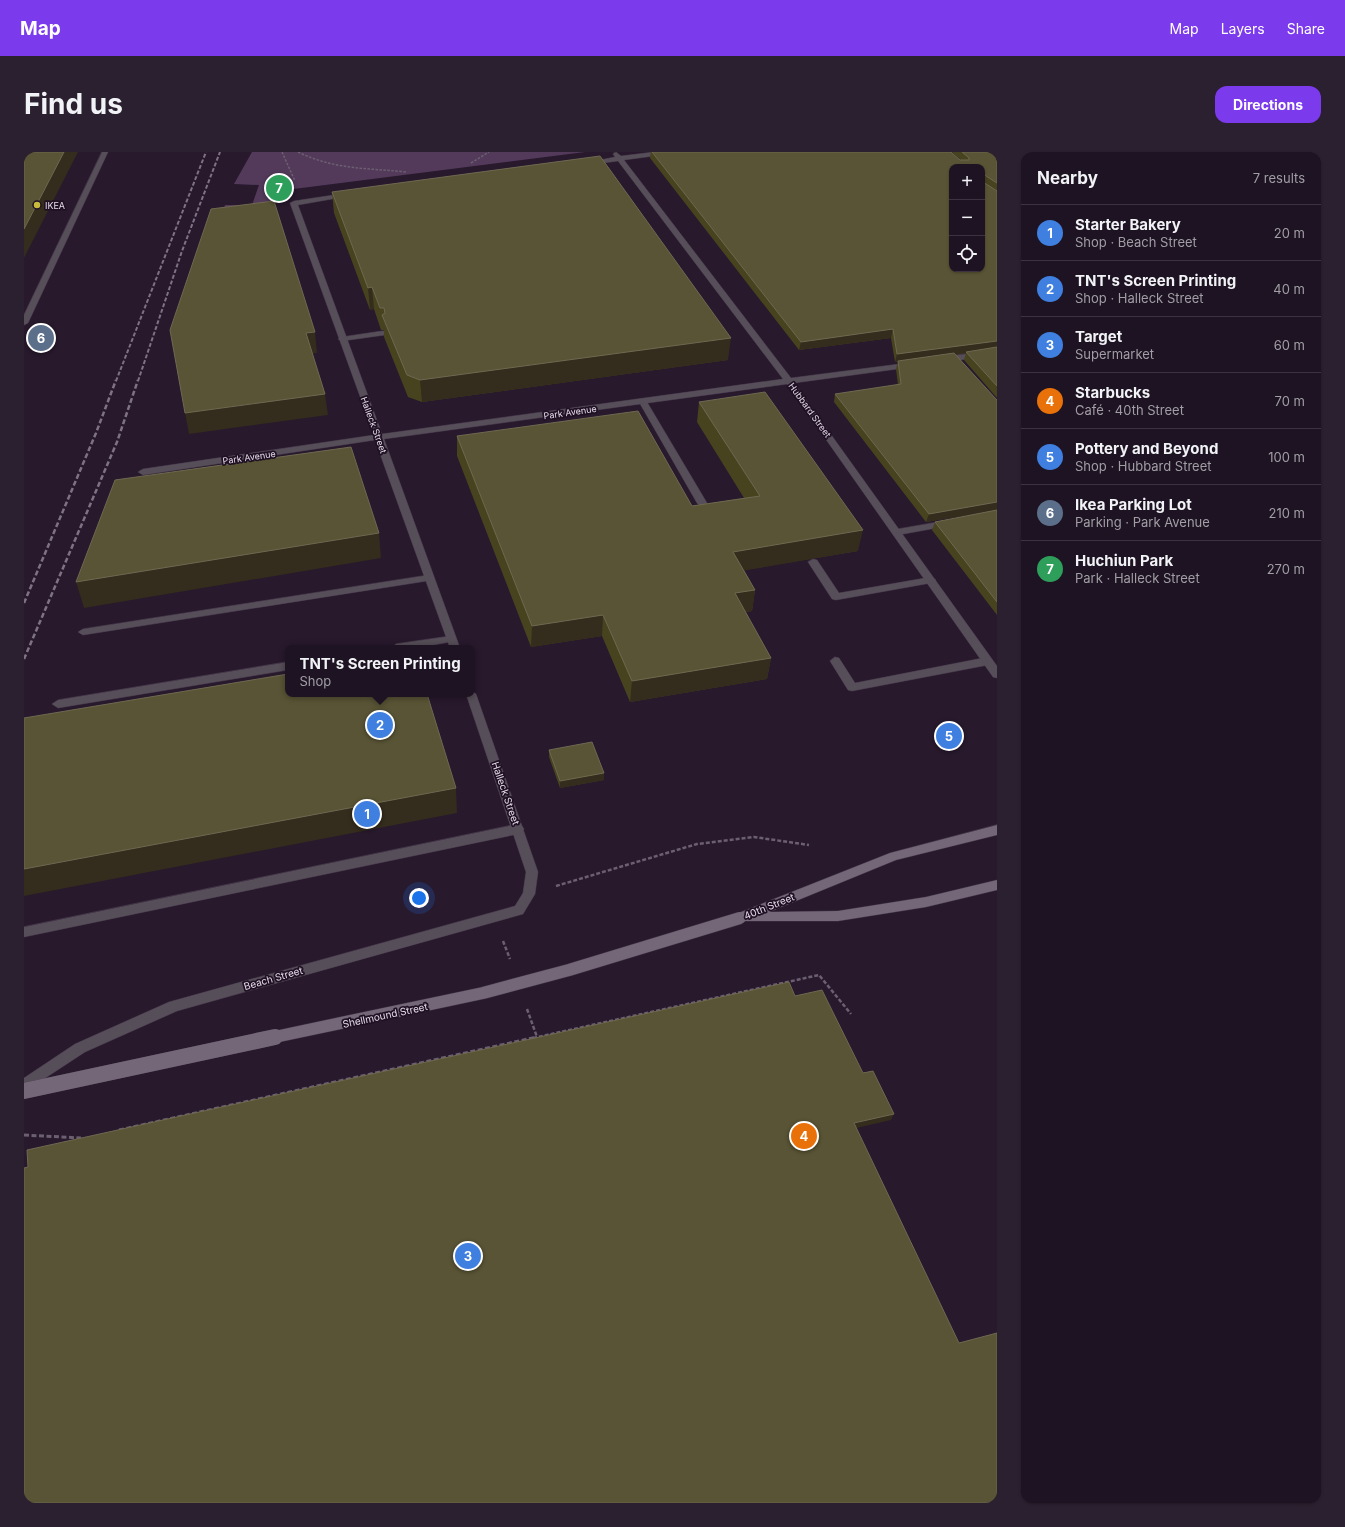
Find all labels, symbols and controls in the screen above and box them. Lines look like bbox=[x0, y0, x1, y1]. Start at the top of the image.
text: Map bbox=[20, 17, 61, 40]
text: Map bbox=[1170, 20, 1199, 37]
text: Layers bbox=[1221, 20, 1265, 37]
text: Share bbox=[1287, 20, 1325, 37]
button: Directions bbox=[1215, 86, 1321, 123]
text: Find us bbox=[24, 87, 123, 121]
map controls bbox=[949, 164, 985, 272]
button: + bbox=[949, 164, 985, 200]
text: Nearby bbox=[1037, 168, 1098, 188]
text: 7 results bbox=[1253, 170, 1305, 186]
pin: 7 bbox=[266, 173, 292, 203]
marker: IKEA bbox=[32, 200, 42, 210]
place label: IKEA bbox=[45, 200, 65, 211]
button: − bbox=[949, 200, 985, 236]
text: Starter Bakery bbox=[1075, 215, 1181, 234]
text: 1 bbox=[1047, 225, 1053, 241]
text: 20 m bbox=[1274, 225, 1305, 241]
text: Shop · Beach Street bbox=[1075, 234, 1197, 250]
button: locate bbox=[949, 236, 985, 272]
text: TNT's Screen Printing bbox=[1075, 271, 1236, 290]
text: 2 bbox=[1046, 281, 1054, 297]
text: 40 m bbox=[1273, 281, 1305, 297]
text: Shop · Halleck Street bbox=[1075, 290, 1204, 306]
pin: 6 bbox=[28, 323, 54, 353]
text: Target bbox=[1075, 327, 1122, 346]
text: 3 bbox=[1046, 337, 1054, 353]
text: 60 m bbox=[1274, 337, 1305, 353]
text: Supermarket bbox=[1075, 346, 1154, 362]
street label: Hubbard Street bbox=[786, 381, 834, 440]
text: Starbucks bbox=[1075, 383, 1150, 402]
text: 4 bbox=[1046, 393, 1054, 409]
text: 70 m bbox=[1275, 393, 1305, 409]
street label: Halleck Street bbox=[359, 395, 389, 455]
text: Café · 40th Street bbox=[1075, 402, 1184, 418]
street label: Park Avenue bbox=[543, 403, 597, 421]
text: Pottery and Beyond bbox=[1075, 439, 1218, 458]
street label: Park Avenue bbox=[222, 448, 276, 466]
text: 5 bbox=[1046, 449, 1054, 465]
text: 100 m bbox=[1268, 449, 1305, 465]
text: Shop · Hubbard Street bbox=[1075, 458, 1212, 474]
text: Ikea Parking Lot bbox=[1075, 495, 1192, 514]
text: 6 bbox=[1046, 505, 1054, 521]
text: 210 m bbox=[1269, 505, 1305, 521]
text: Parking · Park Avenue bbox=[1075, 514, 1210, 530]
text: Huchiun Park bbox=[1075, 551, 1173, 570]
text: 7 bbox=[1046, 561, 1054, 577]
text: 270 m bbox=[1267, 561, 1305, 577]
text: Park · Halleck Street bbox=[1075, 570, 1200, 586]
popup bbox=[285, 645, 475, 697]
text: TNT's Screen Printing bbox=[299, 654, 461, 673]
text: Shop bbox=[299, 673, 331, 689]
pin: 2 bbox=[367, 710, 393, 740]
pin: 5 bbox=[936, 721, 962, 751]
street label: Halleck Street bbox=[490, 760, 523, 827]
pin: 1 bbox=[354, 799, 380, 829]
your location bbox=[409, 888, 429, 908]
street label: 40th Street bbox=[742, 890, 797, 922]
street label: Beach Street bbox=[242, 964, 305, 992]
street label: Shellmound Street bbox=[341, 1000, 429, 1030]
pin: 4 bbox=[791, 1121, 817, 1151]
pin: 3 bbox=[455, 1241, 481, 1271]

